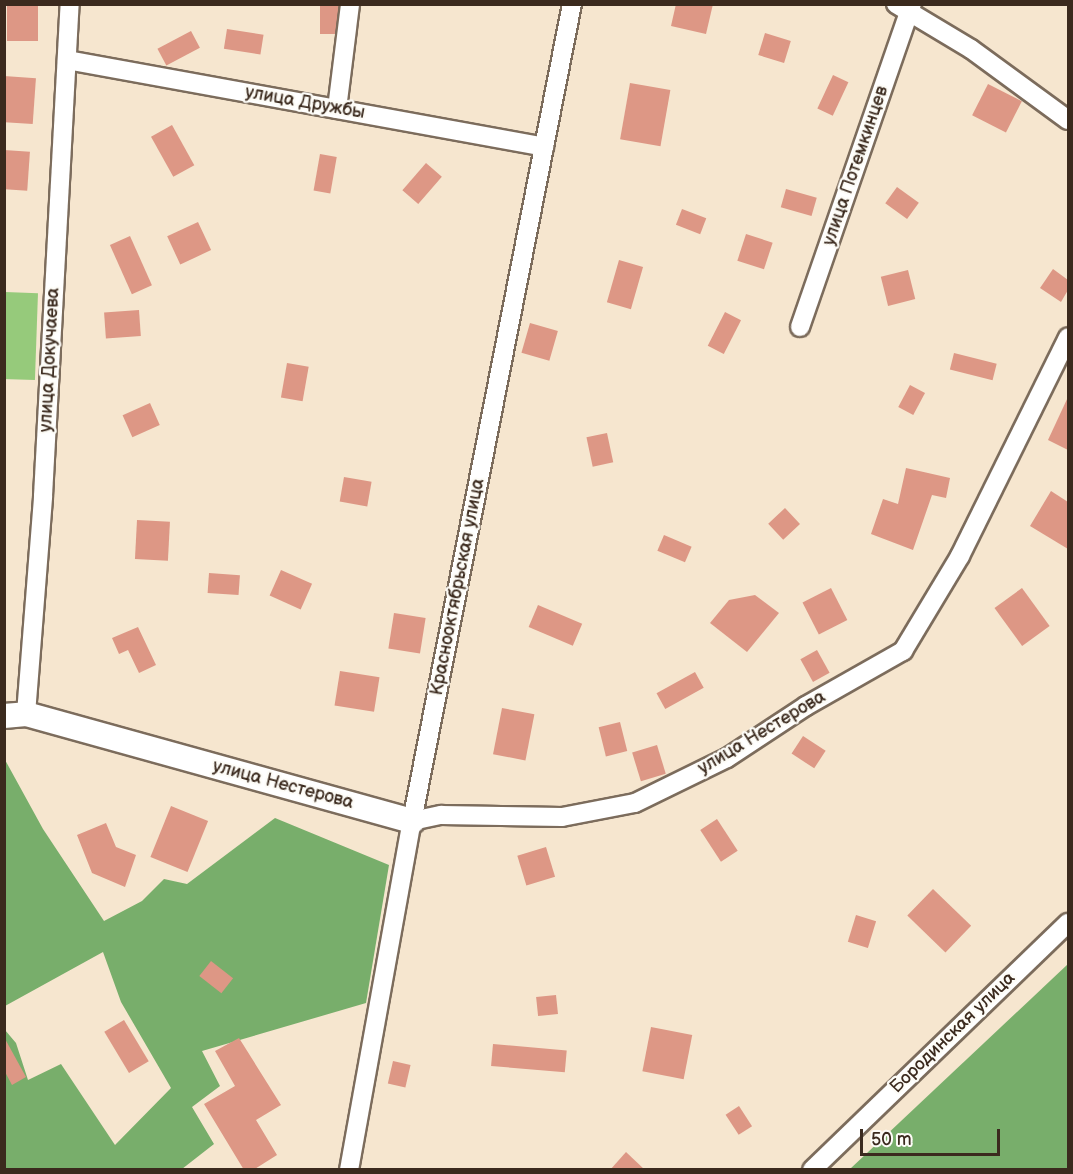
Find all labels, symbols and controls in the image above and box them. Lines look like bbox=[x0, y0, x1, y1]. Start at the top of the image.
street label: улица Дружбы bbox=[243, 82, 367, 124]
street label: улица Потемкинцев bbox=[819, 83, 893, 249]
street label: улица Докучаева bbox=[35, 287, 65, 433]
street label: Краснооктябрьская улица bbox=[426, 477, 490, 697]
street label: улица Нестерова bbox=[694, 686, 830, 780]
street label: улица Нестерова bbox=[210, 756, 356, 814]
street label: Бородинская улица bbox=[886, 968, 1020, 1098]
scale bar bbox=[863, 1117, 1002, 1155]
text: 50 m bbox=[871, 1129, 912, 1150]

